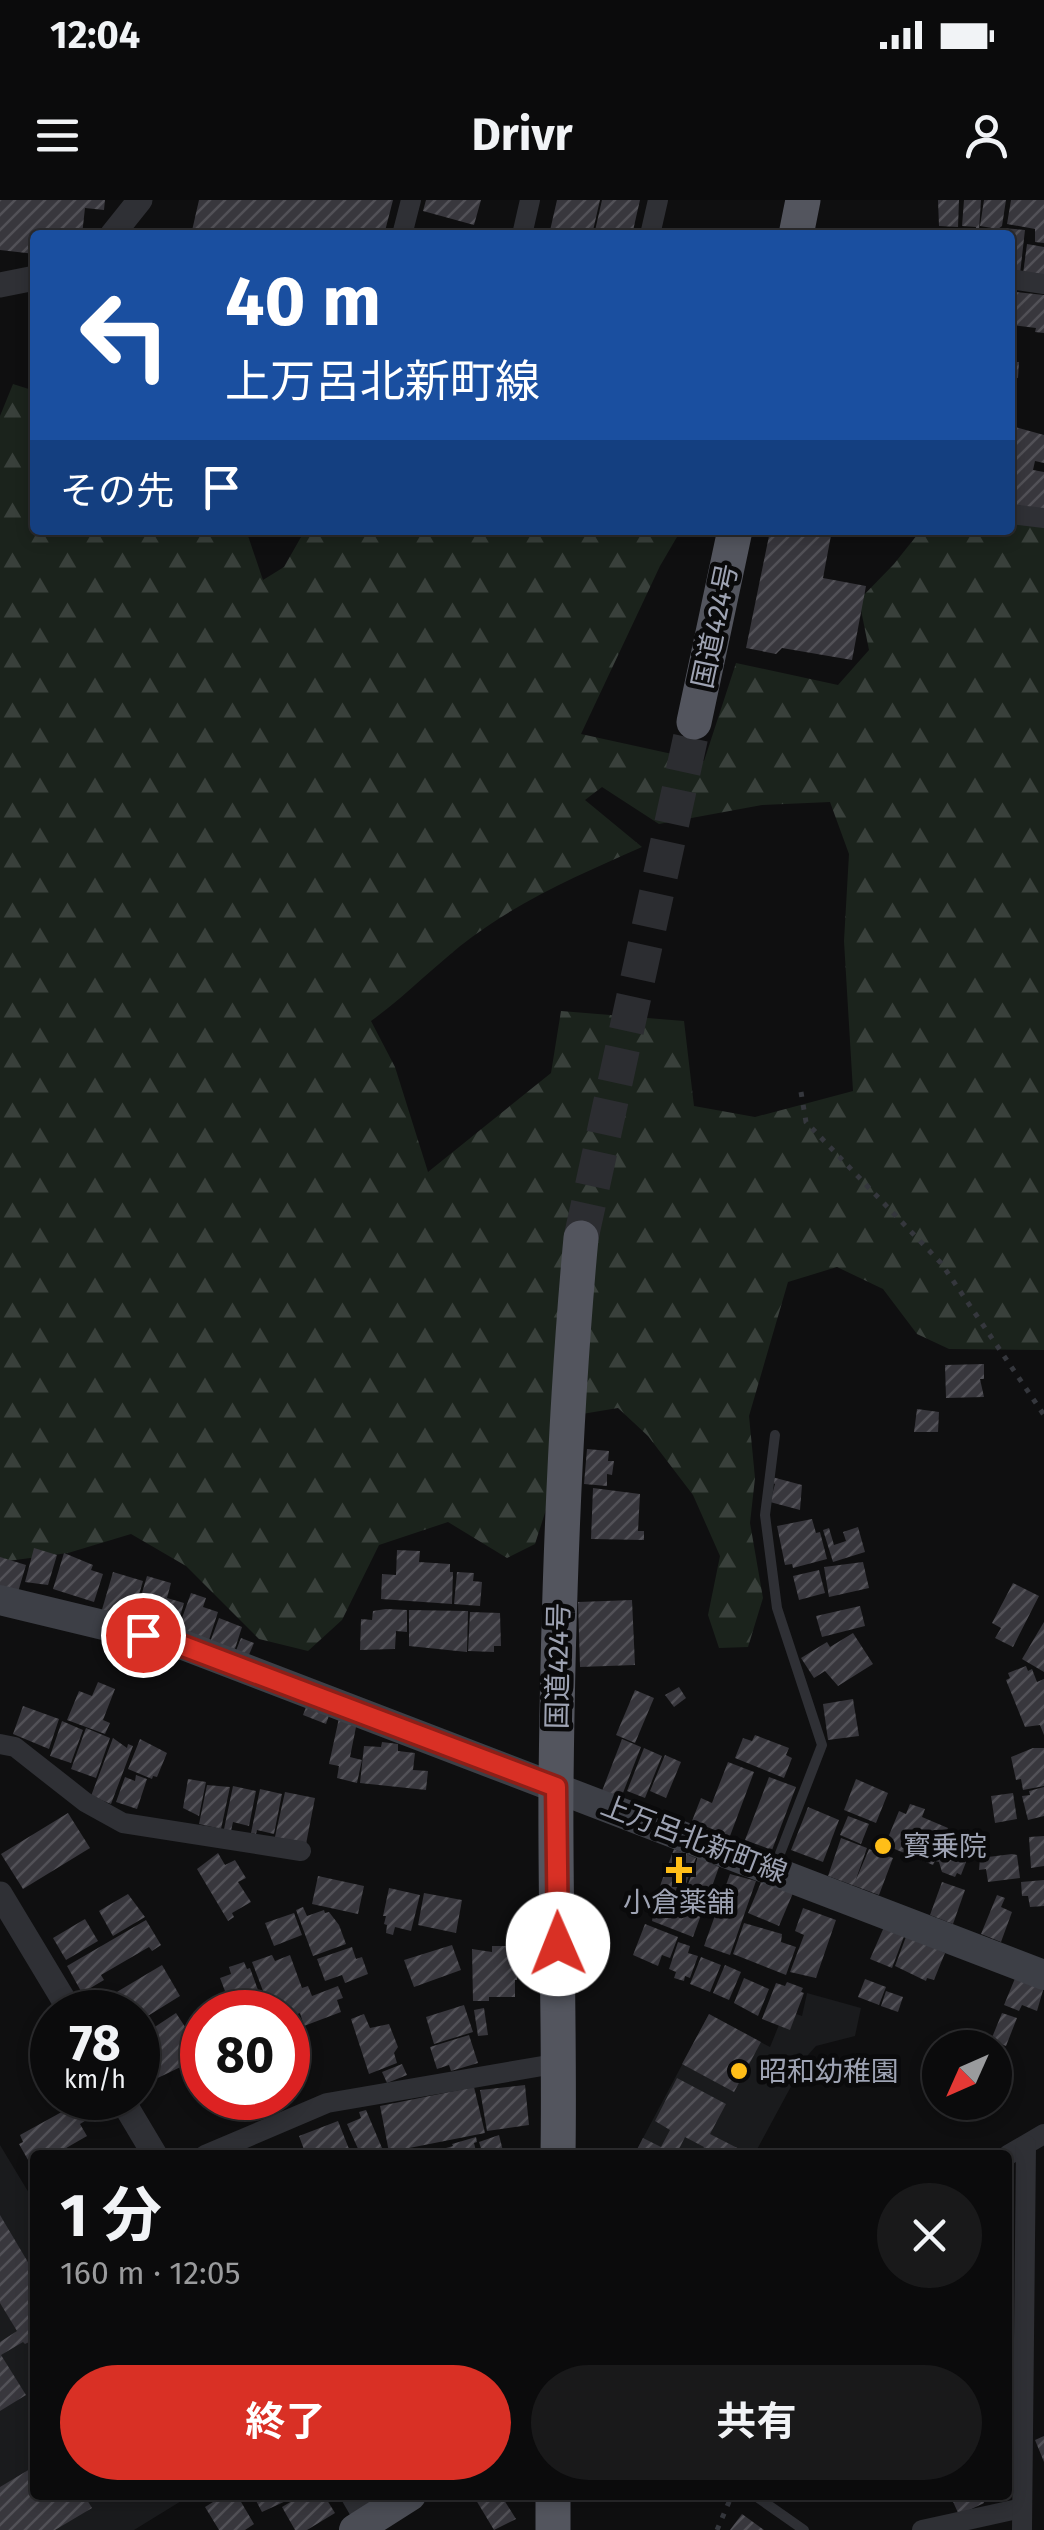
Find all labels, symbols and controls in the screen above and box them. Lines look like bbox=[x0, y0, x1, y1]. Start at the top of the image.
text: 12:04 bbox=[50, 12, 140, 58]
icon: menu bbox=[30, 108, 85, 163]
text: Drivr bbox=[471, 108, 573, 162]
icon: person bbox=[959, 108, 1014, 163]
text: 40 m bbox=[225, 260, 381, 344]
icon: left bbox=[60, 270, 190, 400]
text: 上万呂北新町線 bbox=[225, 355, 540, 409]
icon: arrive bbox=[194, 460, 249, 515]
text: その先 bbox=[60, 468, 174, 514]
street label: 国道424号 bbox=[686, 561, 744, 691]
pin bbox=[101, 1593, 186, 1678]
street label: 国道424号 bbox=[540, 1603, 576, 1729]
icon: arrive bbox=[116, 1608, 171, 1663]
street label: 上万呂北新町線 bbox=[597, 1788, 791, 1890]
place label: 寳乗院 bbox=[903, 1830, 987, 1863]
marker: 寳乗院 bbox=[872, 1835, 894, 1857]
marker: 小倉薬舗 bbox=[668, 1859, 690, 1881]
place label: 小倉薬舗 bbox=[623, 1886, 735, 1919]
position arrow bbox=[506, 1892, 610, 1996]
speed limit sign: 80 bbox=[180, 1990, 310, 2120]
text: 78 bbox=[69, 2013, 121, 2073]
north arrow bbox=[922, 2030, 1012, 2120]
map controls bbox=[922, 2030, 1012, 2120]
place label: 昭和幼稚園 bbox=[759, 2055, 899, 2088]
marker: 昭和幼稚園 bbox=[728, 2060, 750, 2082]
text: km/h bbox=[64, 2065, 126, 2095]
text: 1 分 bbox=[60, 2180, 162, 2252]
button: close bbox=[877, 2183, 982, 2288]
text: 160 m · 12:05 bbox=[60, 2254, 241, 2292]
button: 終了 bbox=[60, 2365, 511, 2480]
button: 共有 bbox=[531, 2365, 982, 2480]

